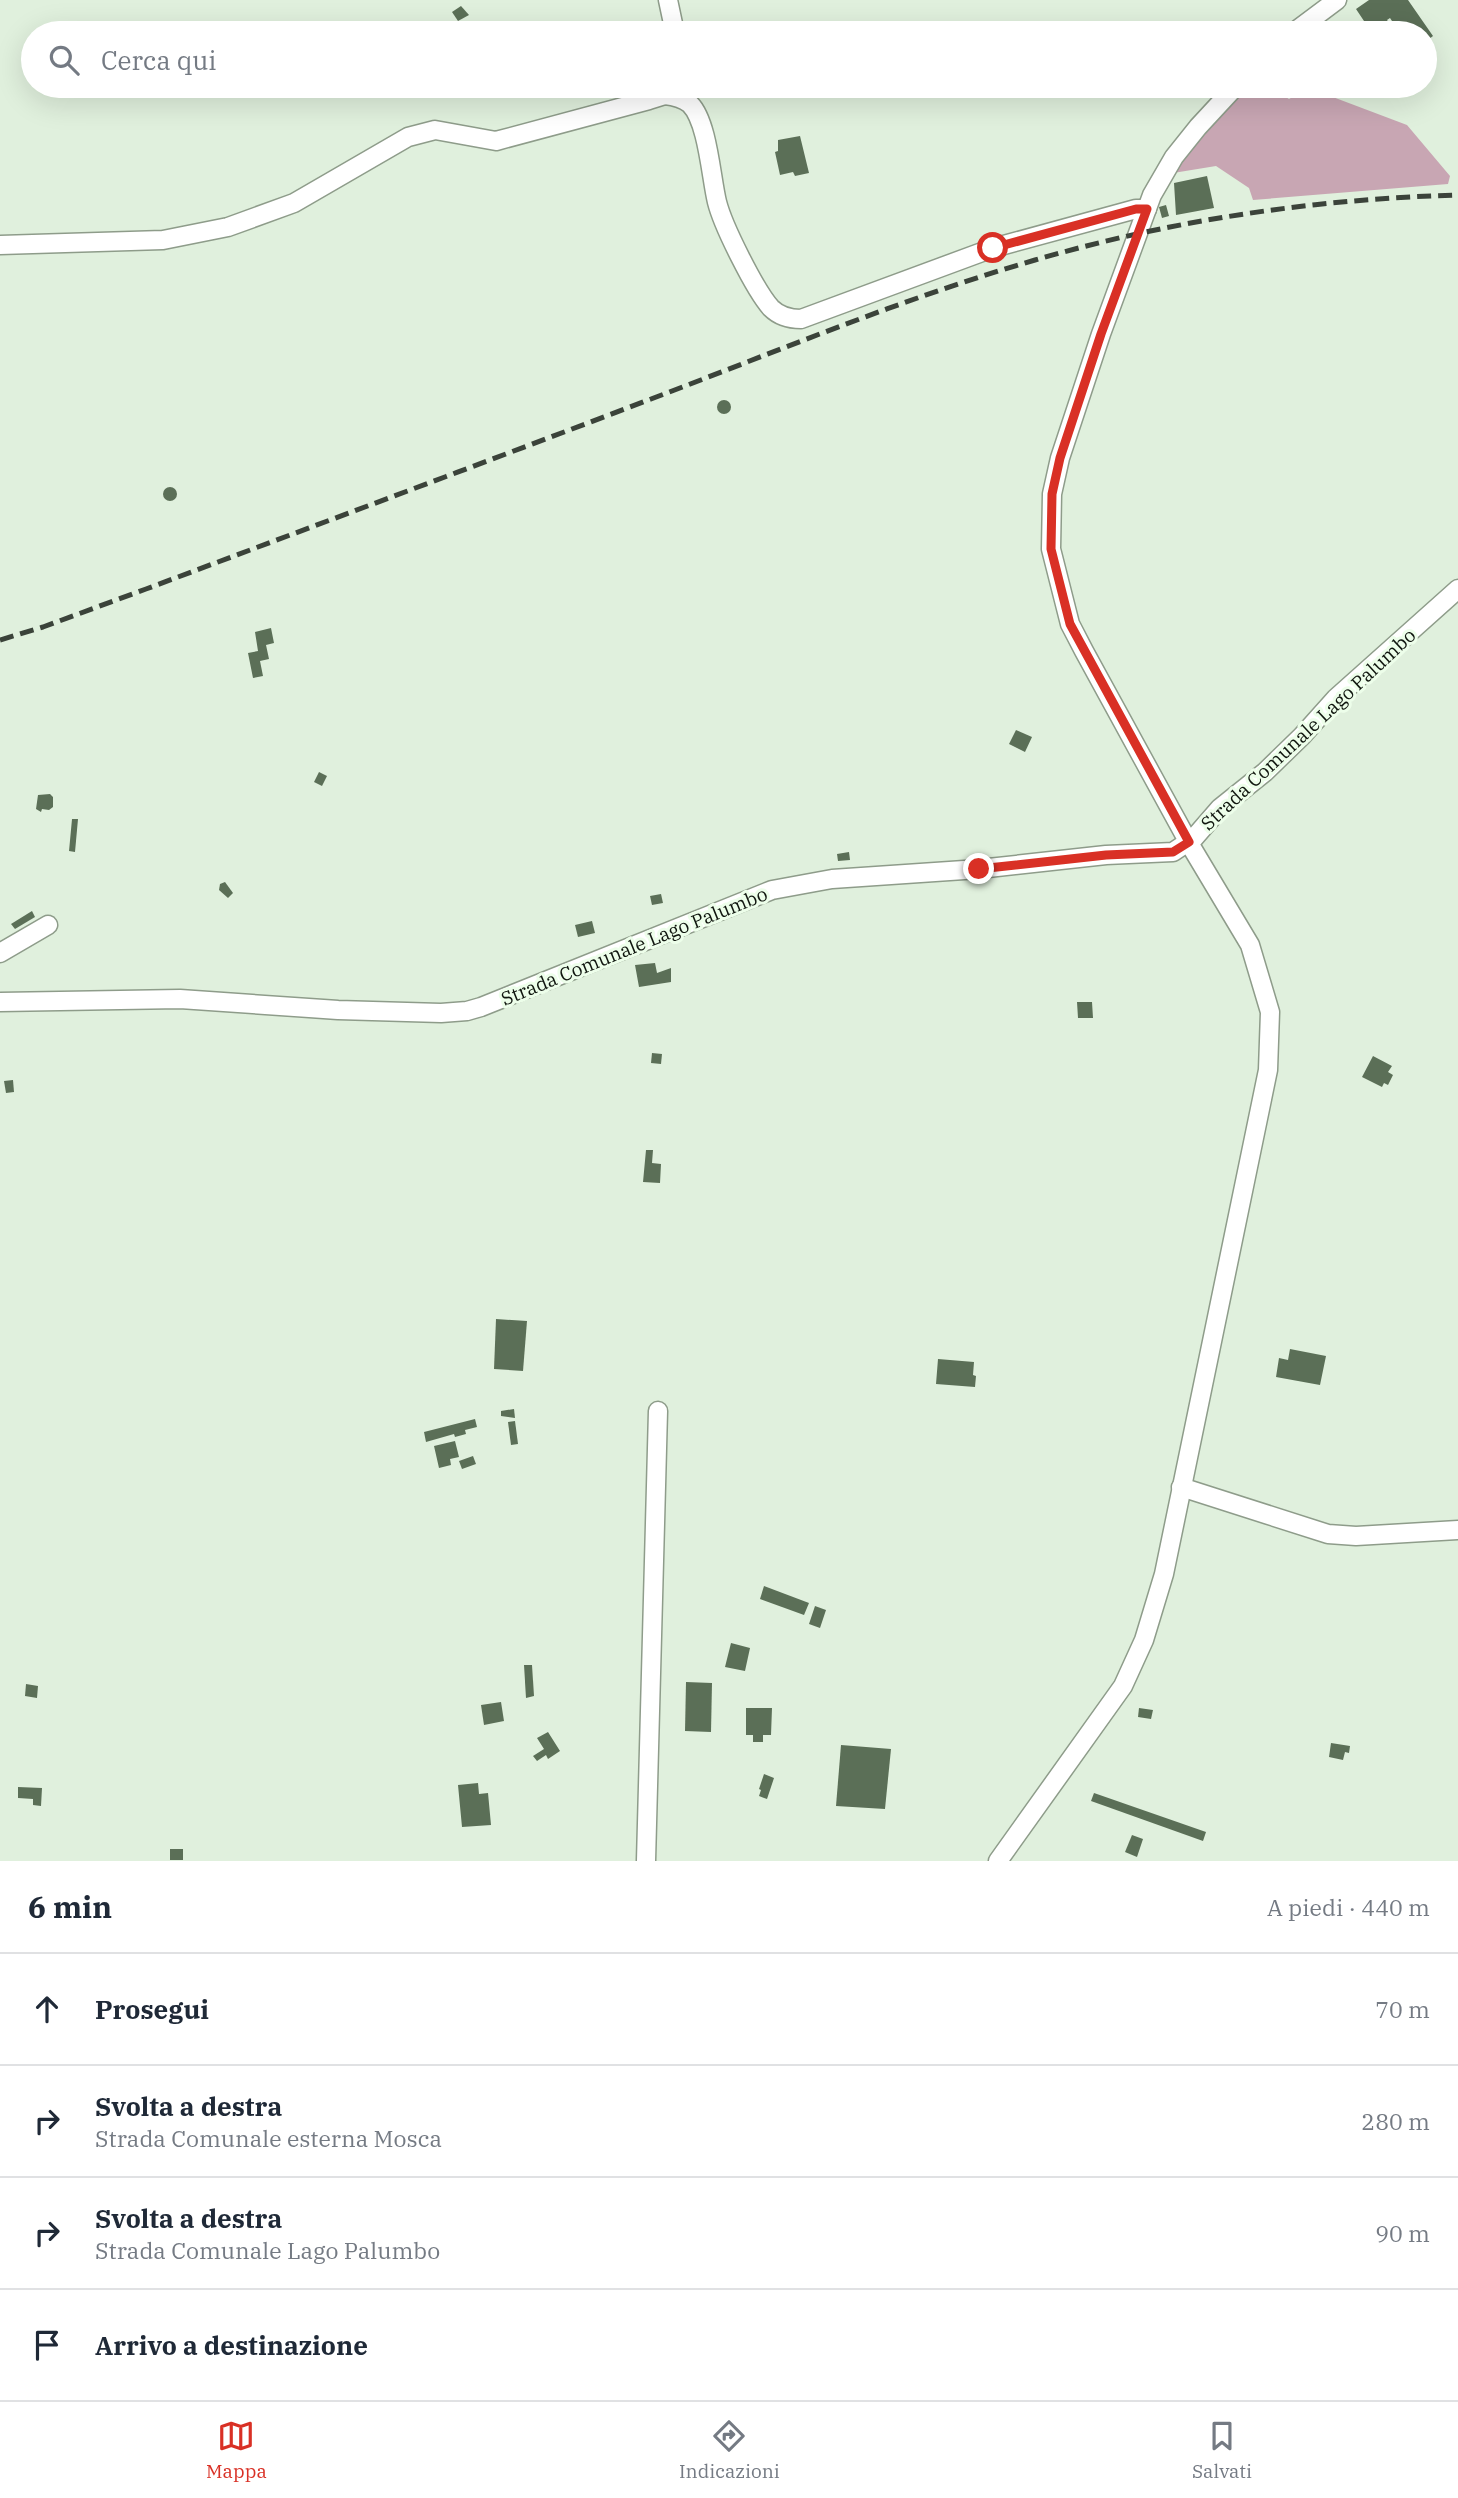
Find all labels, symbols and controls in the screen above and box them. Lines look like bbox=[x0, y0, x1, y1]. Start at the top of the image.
search box bbox=[21, 21, 1437, 98]
icon: search bbox=[45, 41, 83, 79]
text: Cerca qui bbox=[101, 43, 216, 77]
route start bbox=[977, 232, 1008, 263]
street label: Strada Comunale Lago Palumbo bbox=[1196, 623, 1420, 835]
route end bbox=[963, 853, 994, 884]
street label: Strada Comunale Lago Palumbo bbox=[497, 881, 771, 1011]
text: 6 min bbox=[28, 1887, 112, 1926]
text: A piedi · 440 m bbox=[1267, 1892, 1430, 1922]
icon: ahead bbox=[28, 1990, 66, 2028]
text: Prosegui bbox=[95, 1992, 209, 2026]
text: 70 m bbox=[1375, 1994, 1430, 2024]
text: Svolta a destra bbox=[95, 2089, 282, 2123]
icon: right bbox=[28, 2102, 66, 2140]
text: 280 m bbox=[1361, 2106, 1430, 2136]
text: Strada Comunale esterna Mosca bbox=[95, 2123, 442, 2153]
text: Svolta a destra bbox=[95, 2201, 282, 2235]
icon: right bbox=[28, 2214, 66, 2252]
text: 90 m bbox=[1375, 2218, 1430, 2248]
text: Strada Comunale Lago Palumbo bbox=[95, 2235, 440, 2265]
icon: arrive bbox=[28, 2326, 66, 2364]
text: Arrivo a destinazione bbox=[95, 2328, 368, 2362]
tab: Mappa bbox=[206, 2417, 267, 2483]
tab: Indicazioni bbox=[679, 2417, 780, 2483]
tab: Salvati bbox=[1192, 2417, 1252, 2483]

